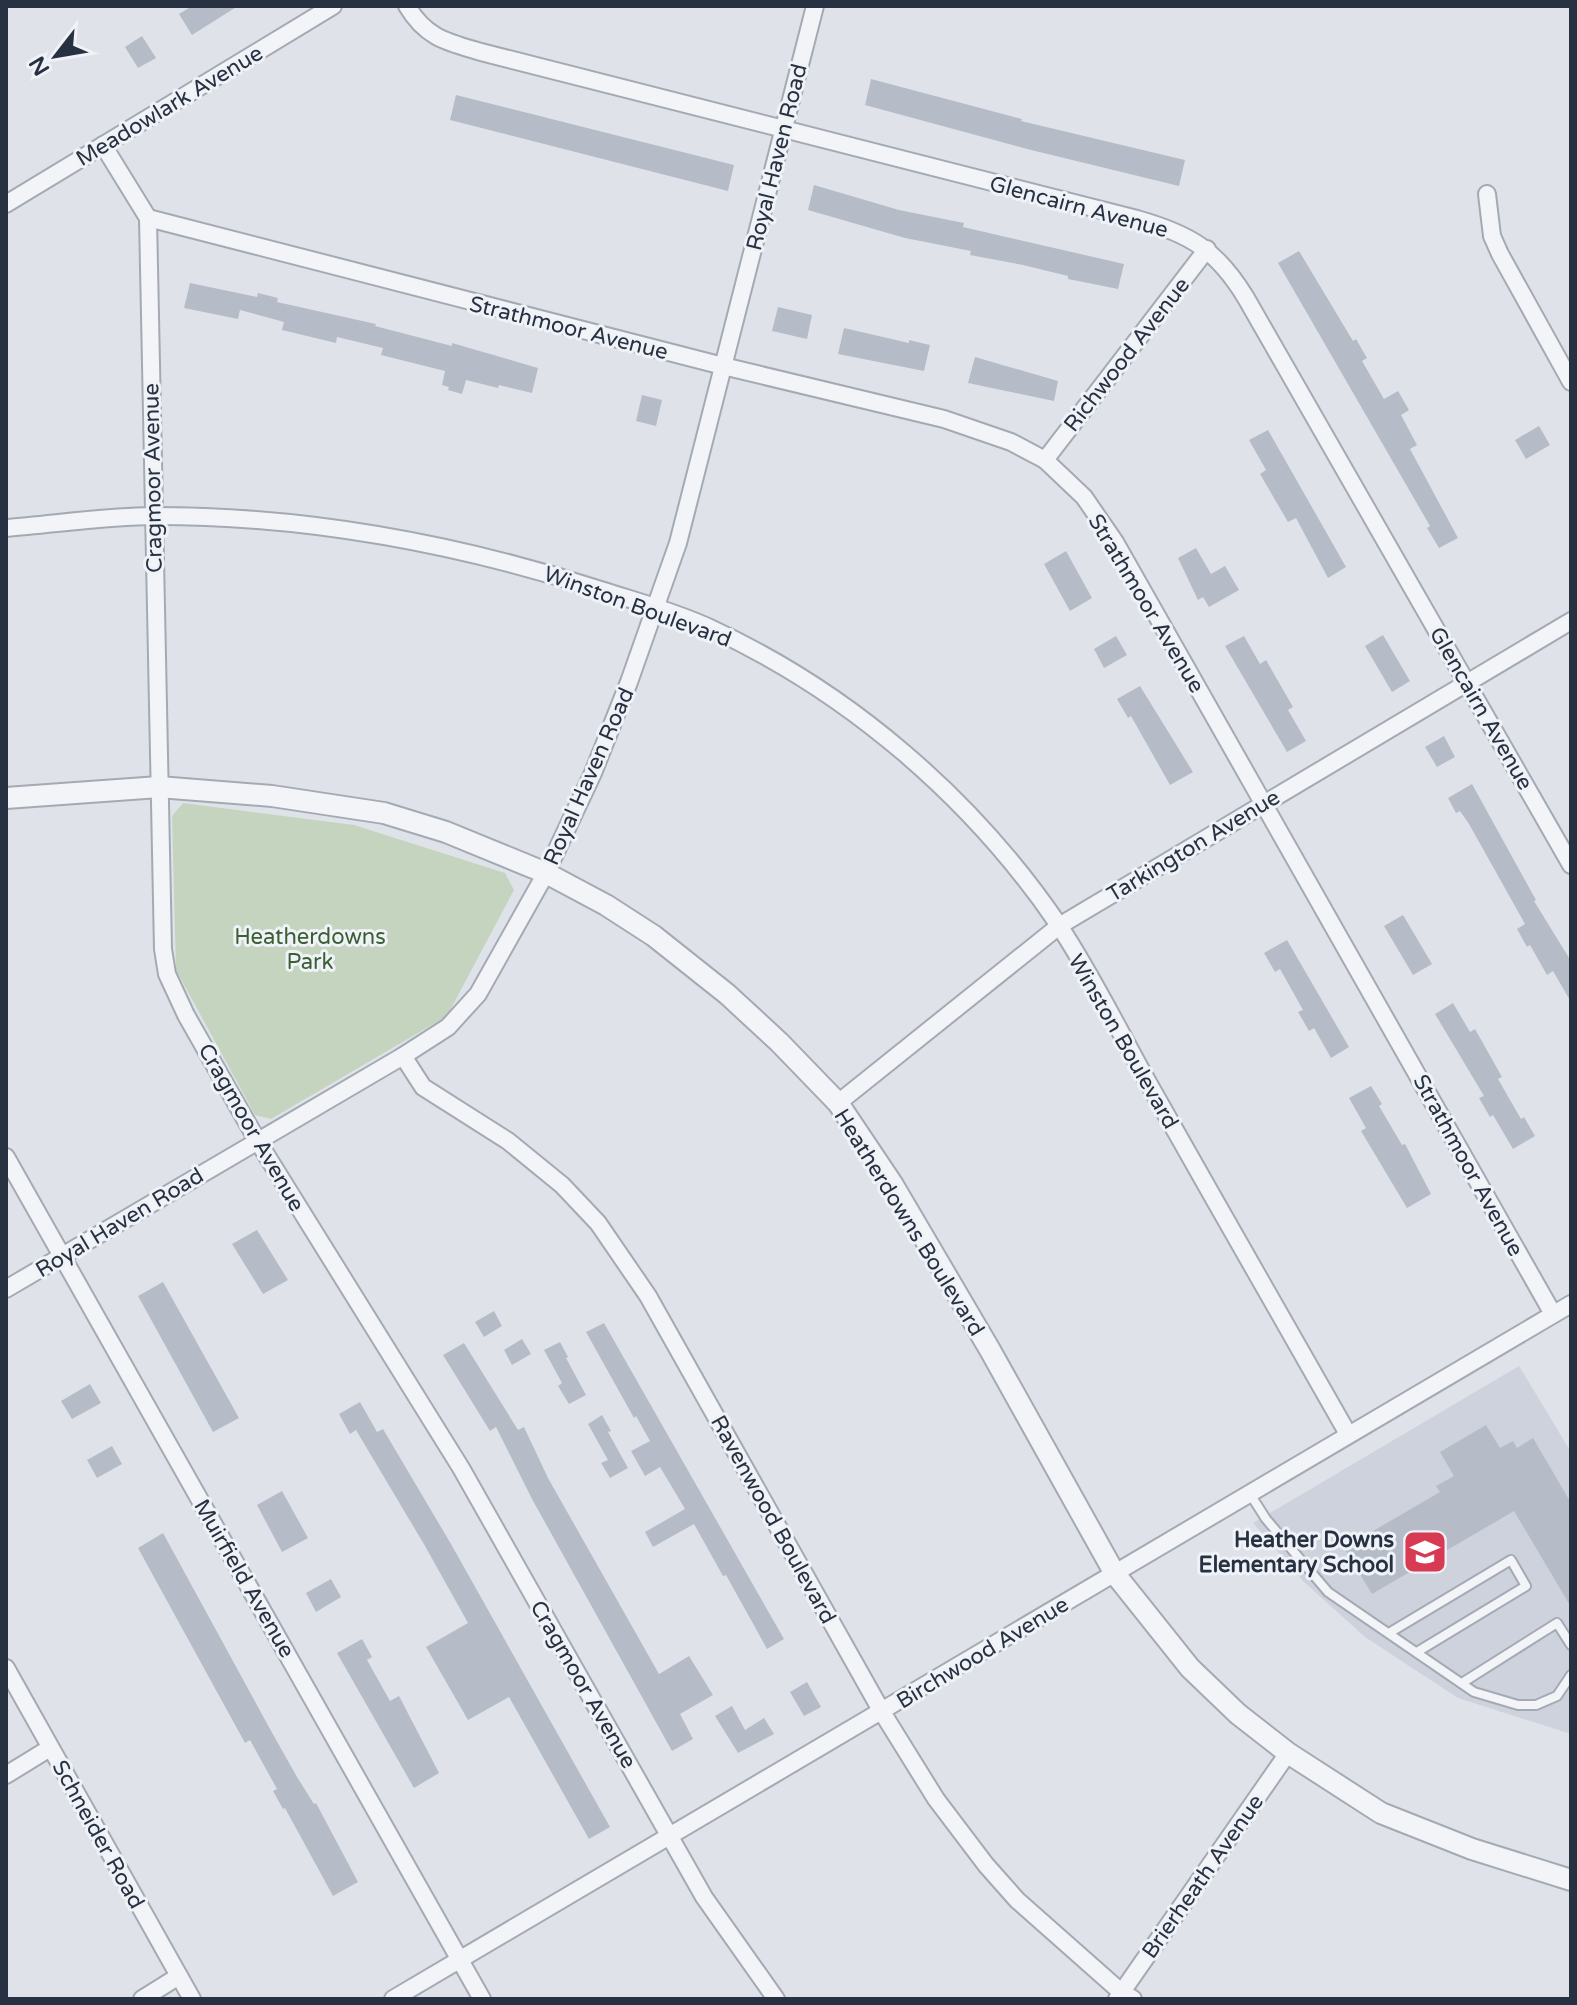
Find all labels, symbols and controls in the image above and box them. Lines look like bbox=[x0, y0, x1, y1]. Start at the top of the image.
north arrow bbox=[16, 16, 96, 96]
street label: Meadowlark Avenue bbox=[72, 40, 268, 172]
text: N bbox=[24, 52, 55, 80]
street label: Royal Haven Road bbox=[741, 61, 813, 253]
street label: Glencairn Avenue bbox=[987, 171, 1171, 243]
street label: Richwood Avenue bbox=[1059, 272, 1195, 437]
street label: Strathmoor Avenue bbox=[467, 291, 671, 365]
street label: Cragmoor Avenue bbox=[138, 383, 168, 573]
street label: Strathmoor Avenue bbox=[1083, 510, 1210, 697]
street label: Winston Boulevard bbox=[540, 561, 735, 653]
street label: Glencairn Avenue bbox=[1424, 622, 1538, 795]
street label: Royal Haven Road bbox=[538, 684, 640, 869]
street label: Tarkington Avenue bbox=[1103, 784, 1285, 908]
park label: Heatherdowns Park bbox=[234, 924, 386, 975]
street label: Winston Boulevard bbox=[1062, 949, 1184, 1134]
street label: Cragmoor Avenue bbox=[192, 1039, 310, 1216]
street label: Strathmoor Avenue bbox=[1407, 1070, 1529, 1261]
street label: Heatherdowns Boulevard bbox=[828, 1104, 990, 1341]
street label: Royal Haven Road bbox=[31, 1162, 208, 1283]
street label: Ravenwood Boulevard bbox=[705, 1411, 841, 1628]
street label: Muirfield Avenue bbox=[188, 1495, 300, 1662]
place label: Heather Downs Elementary School bbox=[1199, 1527, 1394, 1578]
school or university icon: Heather Downs Elementary School bbox=[1401, 1528, 1449, 1576]
street label: Birchwood Avenue bbox=[892, 1591, 1073, 1714]
street label: Cragmoor Avenue bbox=[524, 1596, 642, 1773]
street label: Schneider Road bbox=[47, 1756, 150, 1913]
street label: Brierheath Avenue bbox=[1137, 1790, 1269, 1964]

